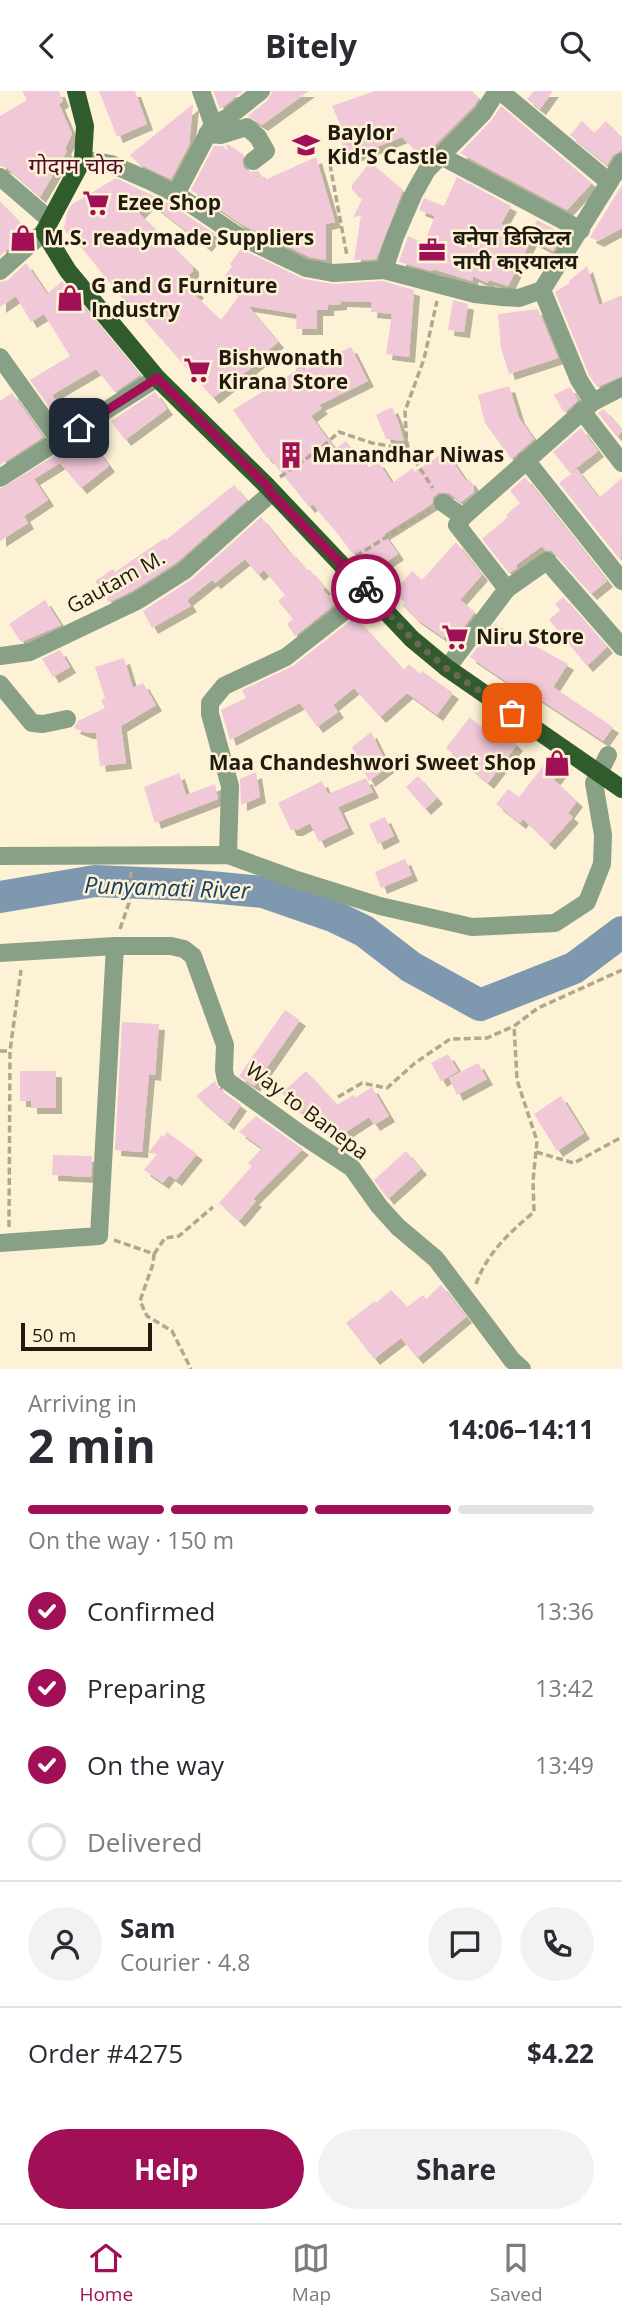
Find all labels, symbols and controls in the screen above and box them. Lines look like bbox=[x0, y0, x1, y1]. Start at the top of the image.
text: Bitely bbox=[265, 24, 357, 67]
icon: back bbox=[28, 27, 66, 65]
icon: search bbox=[556, 27, 594, 65]
place label: Baylor Kid'S Castle bbox=[327, 118, 448, 170]
school or university icon: Baylor Kid'S Castle bbox=[291, 130, 321, 160]
district label: गाेदाम चाेक bbox=[28, 149, 125, 181]
supermarket icon: Ezee Shop bbox=[81, 188, 111, 218]
place label: Ezee Shop bbox=[117, 188, 221, 216]
shop icon: M.S. readymade Suppliers bbox=[8, 223, 38, 253]
place label: M.S. readymade Suppliers bbox=[44, 223, 314, 251]
place label: बनेपा डिजिटल नापी का्रयालय bbox=[453, 223, 579, 275]
office icon: बनेपा डिजिटल नापी का्रयालय bbox=[417, 235, 447, 265]
place label: G and G Furniture Industry bbox=[91, 271, 278, 323]
shop icon: G and G Furniture Industry bbox=[55, 283, 85, 313]
place label: Bishwonath Kirana Store bbox=[218, 343, 348, 395]
supermarket icon: Bishwonath Kirana Store bbox=[182, 355, 212, 385]
pin bbox=[49, 398, 109, 458]
icon: home bbox=[60, 409, 98, 447]
building icon: Manandhar Niwas bbox=[276, 440, 306, 470]
place label: Manandhar Niwas bbox=[312, 440, 504, 468]
street label: Gautam M. bbox=[61, 543, 170, 620]
courier bbox=[331, 554, 401, 624]
icon: bike bbox=[347, 570, 385, 608]
supermarket icon: Niru Store bbox=[440, 622, 470, 652]
place label: Niru Store bbox=[476, 622, 584, 650]
pin bbox=[482, 683, 542, 743]
icon: bag bbox=[493, 694, 531, 732]
place label: Maa Chandeshwori Sweet Shop bbox=[209, 748, 536, 776]
shop icon: Maa Chandeshwori Sweet Shop bbox=[542, 748, 572, 778]
water label: Punyamati River bbox=[84, 868, 251, 906]
street label: Way to Banepa bbox=[240, 1055, 375, 1166]
scale bar bbox=[21, 1320, 152, 1352]
text: 50 m bbox=[32, 1322, 76, 1348]
text: Arriving in bbox=[28, 1387, 137, 1419]
text: 14:06–14:11 bbox=[447, 1411, 594, 1447]
text: 2 min bbox=[28, 1414, 156, 1476]
text: On the way · 150 m bbox=[28, 1524, 234, 1556]
icon: check bbox=[28, 1592, 66, 1630]
text: Confirmed bbox=[87, 1593, 215, 1629]
text: 13:36 bbox=[535, 1595, 594, 1627]
icon: check bbox=[28, 1669, 66, 1707]
text: Preparing bbox=[87, 1670, 205, 1706]
text: 13:42 bbox=[535, 1672, 594, 1704]
icon: check bbox=[28, 1746, 66, 1784]
text: On the way bbox=[87, 1747, 224, 1783]
text: 13:49 bbox=[535, 1749, 594, 1781]
text: Delivered bbox=[87, 1824, 202, 1860]
button: person bbox=[28, 1907, 102, 1981]
button: chat bbox=[428, 1907, 502, 1981]
button: phone bbox=[520, 1907, 594, 1981]
text: Sam bbox=[120, 1910, 176, 1946]
text: Courier · 4.8 bbox=[120, 1946, 250, 1978]
text: Order #4275 bbox=[28, 2035, 183, 2071]
text: $4.22 bbox=[527, 2035, 594, 2071]
button: Help bbox=[28, 2129, 304, 2209]
button: Share bbox=[318, 2129, 594, 2209]
tab: Home bbox=[79, 2239, 133, 2307]
tab: Map bbox=[292, 2239, 331, 2307]
tab: Saved bbox=[490, 2239, 543, 2307]

